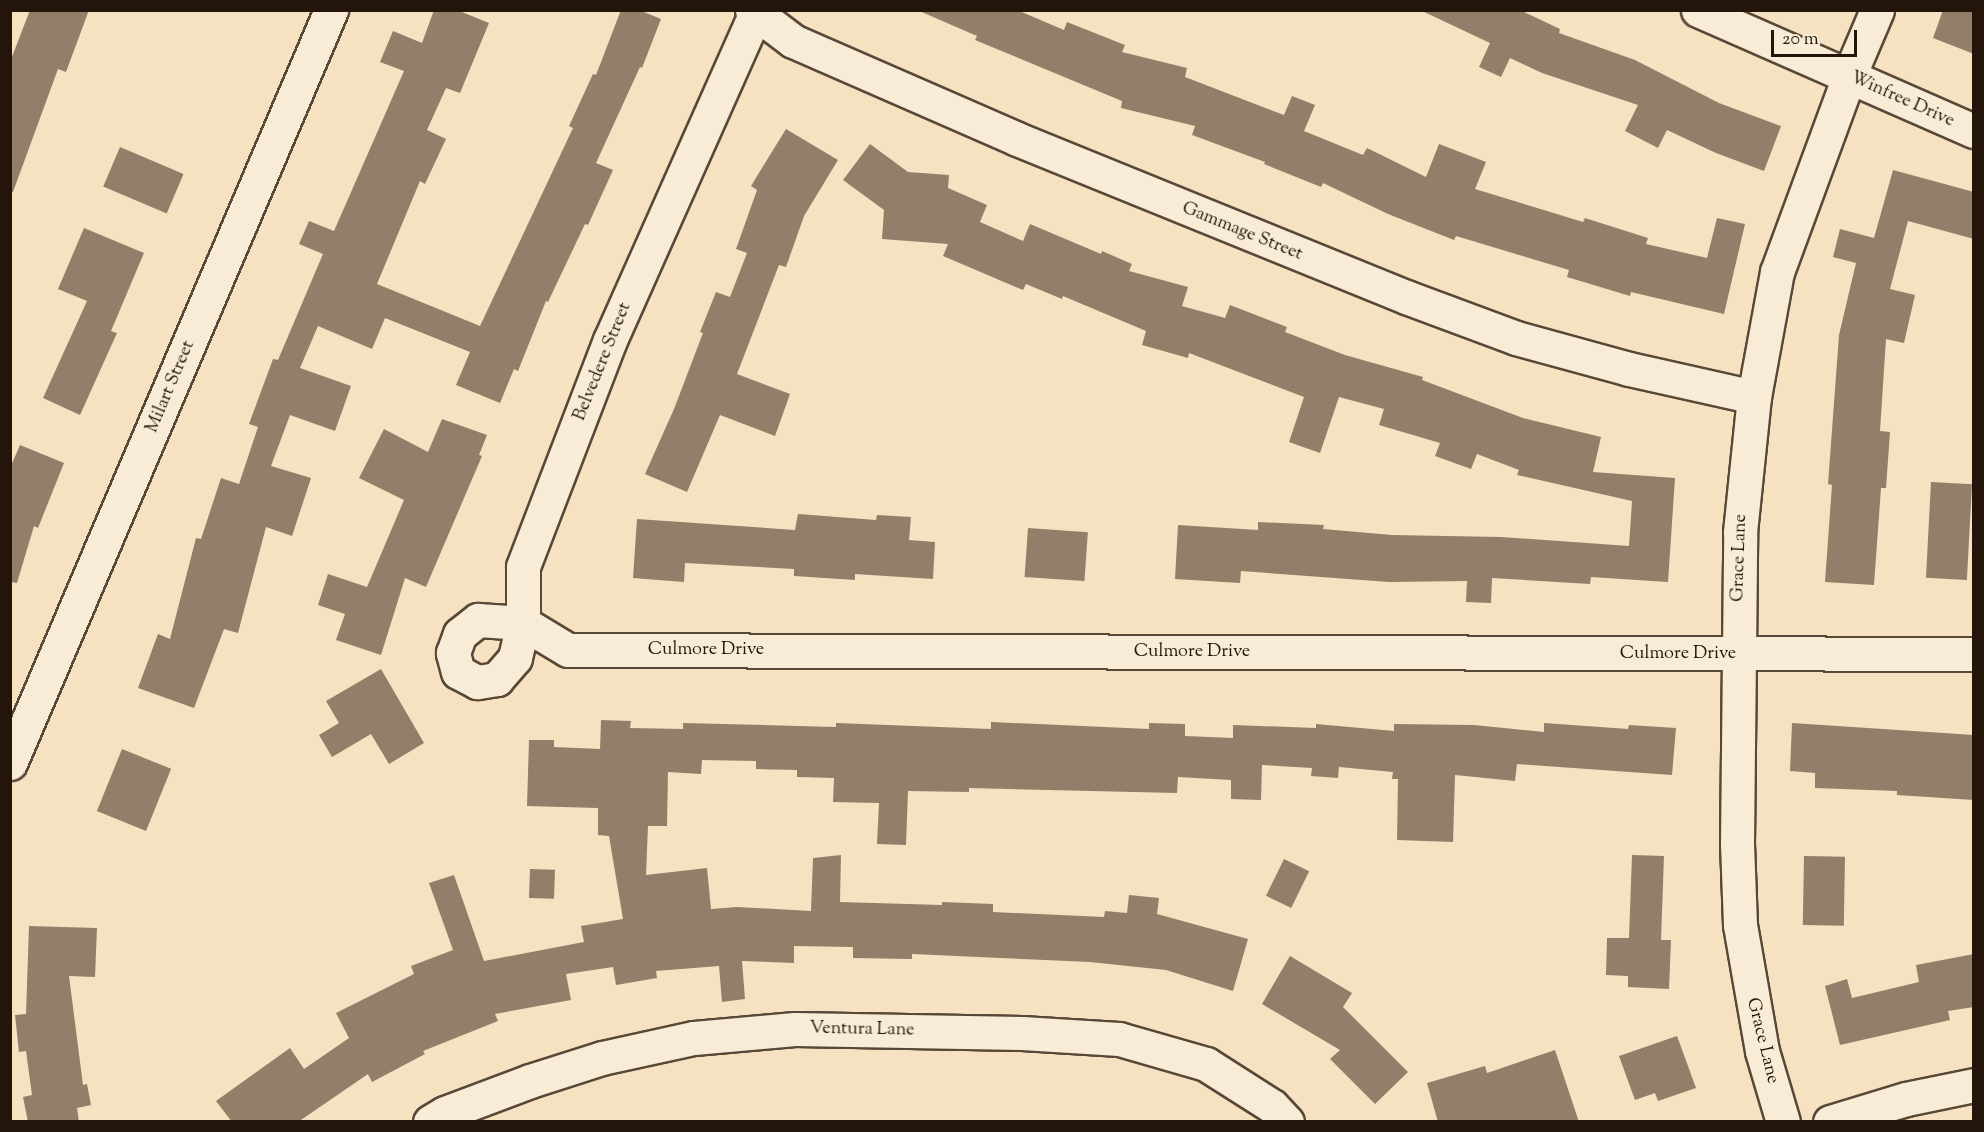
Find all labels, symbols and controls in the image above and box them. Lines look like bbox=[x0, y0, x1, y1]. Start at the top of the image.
scale bar bbox=[1774, 18, 1860, 56]
text: 20 m bbox=[1782, 27, 1819, 53]
street label: Winfree Drive bbox=[1847, 67, 1957, 133]
street label: Gammage Street bbox=[1179, 198, 1305, 266]
street label: Belvedere Street bbox=[569, 300, 637, 424]
street label: Milart Street bbox=[142, 338, 200, 436]
street label: Grace Lane bbox=[1728, 514, 1752, 602]
street label: Culmore Drive bbox=[648, 639, 764, 661]
street label: Culmore Drive bbox=[1134, 641, 1250, 663]
street label: Culmore Drive bbox=[1620, 643, 1736, 665]
street label: Grace Lane bbox=[1741, 996, 1783, 1086]
street label: Ventura Lane bbox=[809, 1018, 915, 1042]

